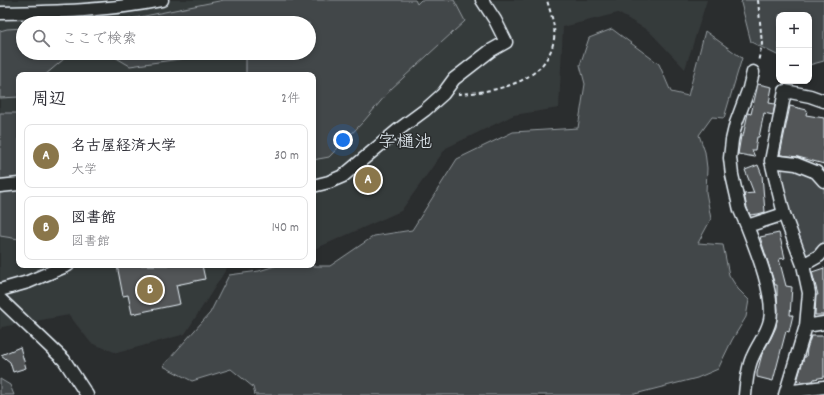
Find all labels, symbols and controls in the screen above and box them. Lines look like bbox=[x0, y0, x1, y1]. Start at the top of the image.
map controls bbox=[776, 12, 812, 84]
button: + bbox=[776, 12, 812, 48]
search box bbox=[16, 16, 316, 60]
icon: search bbox=[30, 27, 52, 49]
text: ここで検索 bbox=[62, 29, 137, 51]
button: − bbox=[776, 48, 812, 84]
text: 周辺 bbox=[32, 89, 66, 113]
text: 2件 bbox=[281, 90, 300, 109]
your location bbox=[333, 130, 353, 150]
district label: 字樋池 bbox=[378, 131, 432, 156]
text: 名古屋経済大学 bbox=[71, 136, 176, 158]
text: A bbox=[42, 147, 50, 166]
text: 30 m bbox=[274, 147, 299, 166]
text: 大学 bbox=[71, 161, 97, 180]
pin: A bbox=[355, 165, 381, 195]
text: 図書館 bbox=[71, 208, 116, 230]
text: B bbox=[43, 219, 49, 238]
text: 140 m bbox=[272, 219, 299, 238]
text: 図書館 bbox=[71, 233, 110, 252]
pin: B bbox=[137, 275, 163, 305]

